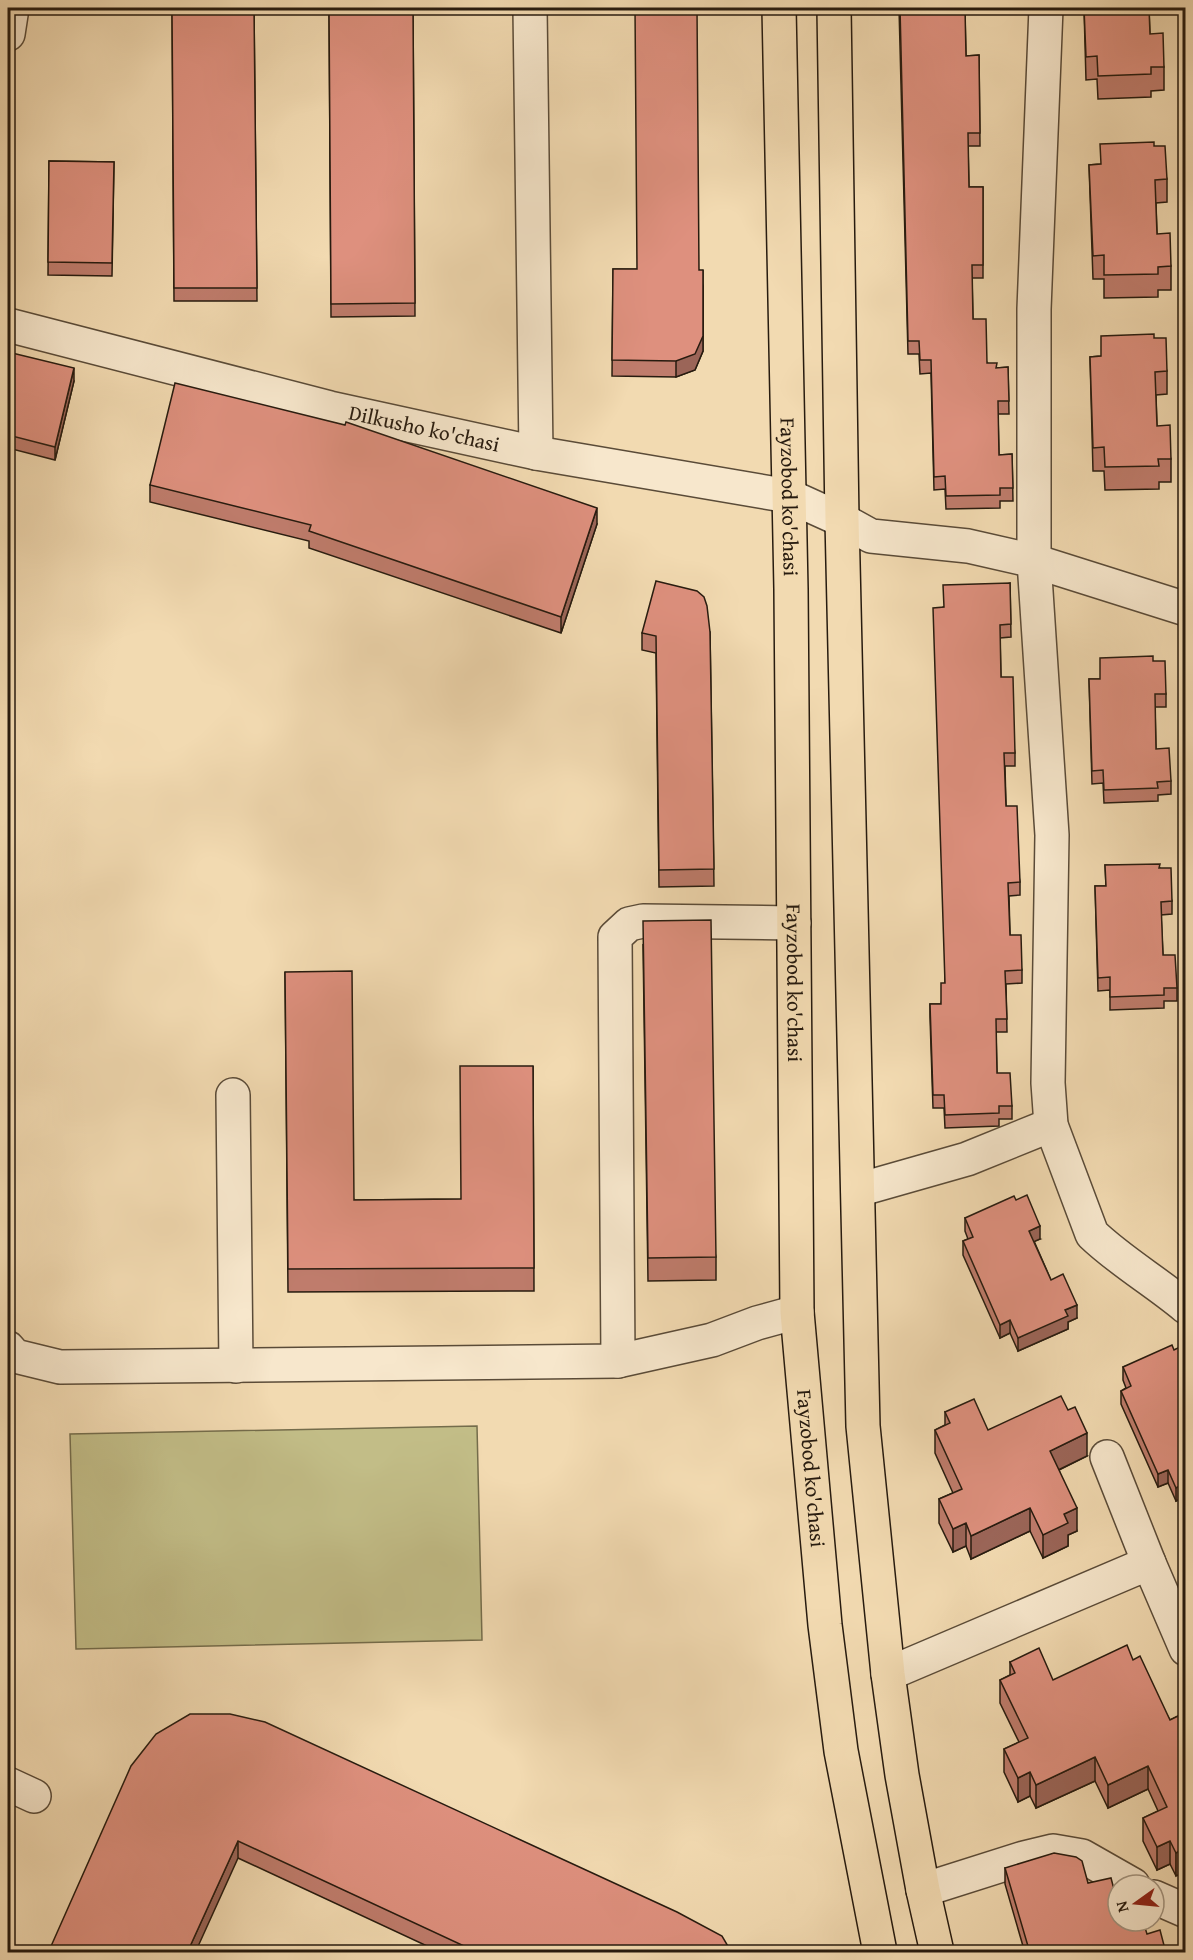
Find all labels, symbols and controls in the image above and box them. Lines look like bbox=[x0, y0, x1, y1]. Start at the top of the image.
street label: Dilkusho ko'chasi bbox=[346, 397, 503, 460]
street label: Fayzobod ko'chasi bbox=[772, 417, 807, 577]
street label: Fayzobod ko'chasi bbox=[779, 903, 811, 1062]
street label: Fayzobod ko'chasi bbox=[789, 1388, 834, 1549]
north arrow bbox=[1106, 1873, 1166, 1933]
text: N bbox=[1108, 1898, 1134, 1915]

